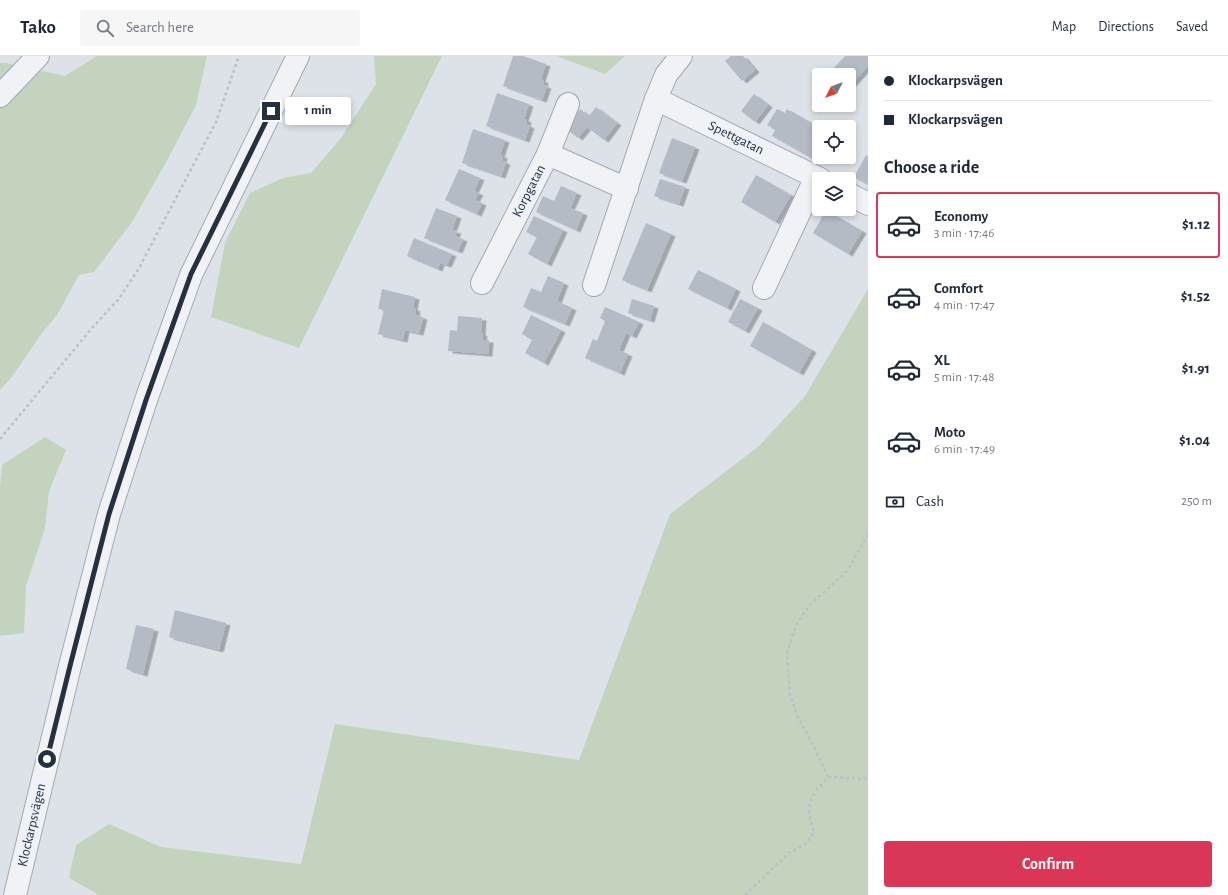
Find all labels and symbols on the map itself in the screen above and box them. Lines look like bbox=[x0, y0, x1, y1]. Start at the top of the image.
north arrow bbox=[812, 68, 856, 112]
callout: 1 min bbox=[285, 97, 351, 125]
route end bbox=[262, 102, 280, 120]
street label: Spettgatan bbox=[706, 119, 766, 157]
street label: Korpgatan bbox=[510, 162, 548, 220]
route start bbox=[38, 750, 56, 768]
street label: Klockarpsvägen bbox=[16, 782, 48, 868]

